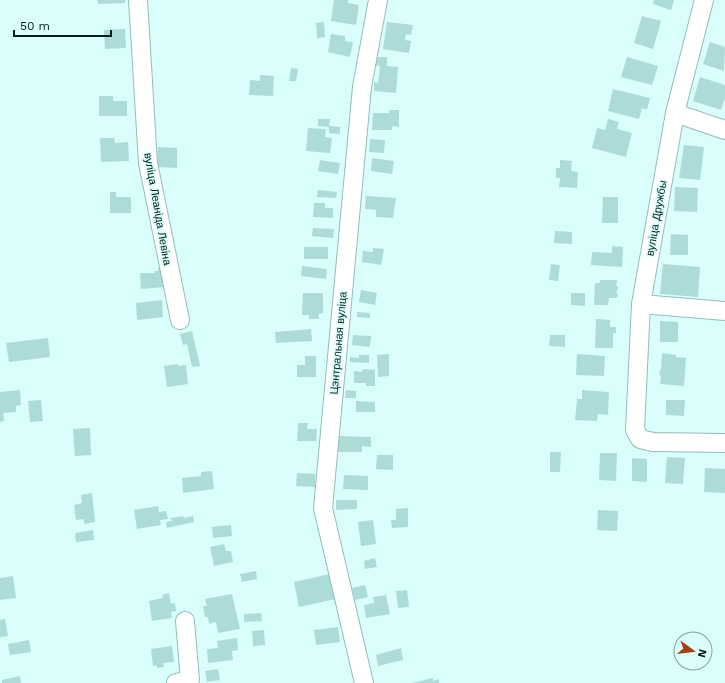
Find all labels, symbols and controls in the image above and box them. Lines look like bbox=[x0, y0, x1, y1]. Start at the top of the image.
scale bar bbox=[14, 12, 111, 38]
text: 50 m bbox=[20, 19, 50, 33]
street label: вуліца Леаніда Левіна bbox=[141, 152, 174, 267]
street label: вуліца Дружбы bbox=[643, 179, 670, 257]
street label: Цэнтральная вуліца bbox=[328, 290, 350, 395]
north arrow bbox=[673, 631, 713, 671]
text: N bbox=[695, 648, 710, 659]

